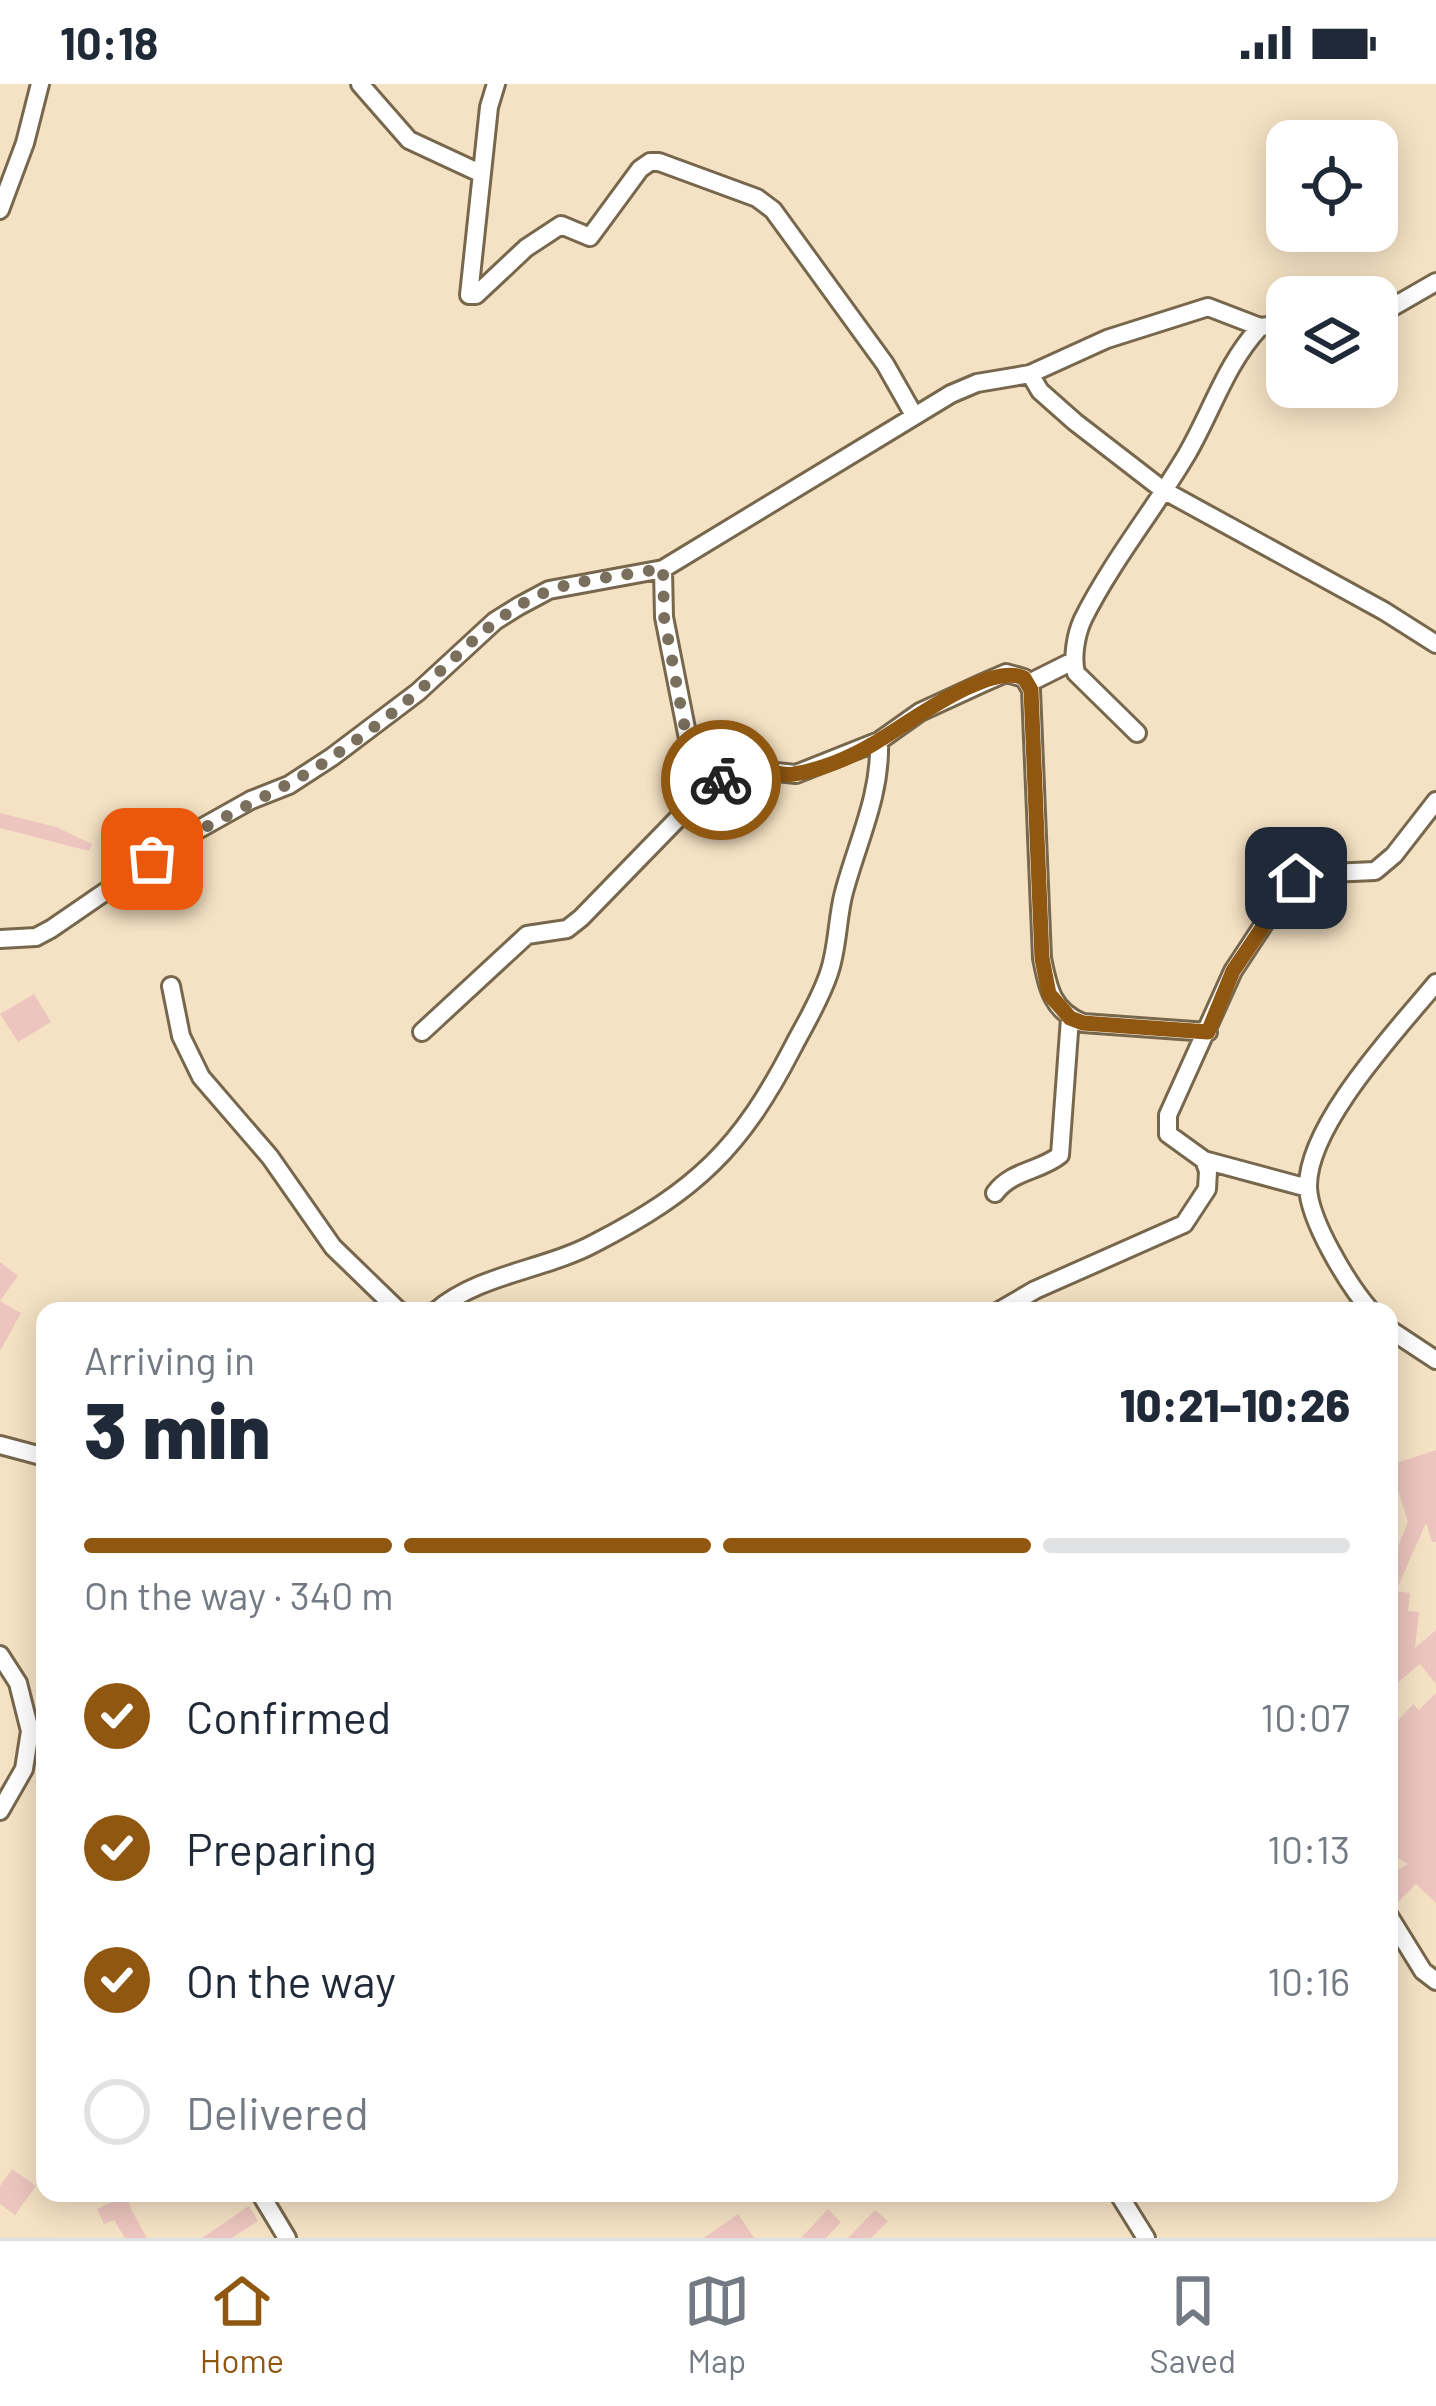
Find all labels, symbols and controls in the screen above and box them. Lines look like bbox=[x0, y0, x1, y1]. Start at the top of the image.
text: 10:18 bbox=[60, 15, 158, 69]
map controls bbox=[1266, 120, 1398, 408]
button: locate bbox=[1266, 120, 1398, 252]
button: layers bbox=[1266, 276, 1398, 408]
courier bbox=[661, 720, 781, 840]
icon: bike bbox=[688, 747, 754, 813]
pin bbox=[101, 808, 203, 910]
icon: bag bbox=[119, 826, 185, 892]
pin bbox=[1245, 827, 1347, 929]
icon: home bbox=[1263, 845, 1329, 911]
text: Arriving in bbox=[84, 1336, 255, 1383]
text: 10:21–10:26 bbox=[1120, 1377, 1350, 1431]
text: 3 min bbox=[84, 1381, 271, 1475]
text: On the way · 340 m bbox=[84, 1571, 393, 1618]
icon: check bbox=[84, 1683, 150, 1749]
text: Confirmed bbox=[186, 1689, 391, 1743]
text: 10:07 bbox=[1261, 1693, 1350, 1740]
icon: check bbox=[84, 1815, 150, 1881]
text: Preparing bbox=[186, 1821, 377, 1875]
text: 10:13 bbox=[1267, 1825, 1350, 1872]
icon: check bbox=[84, 1947, 150, 2013]
text: On the way bbox=[186, 1953, 396, 2007]
text: 10:16 bbox=[1267, 1957, 1350, 2004]
text: Delivered bbox=[186, 2085, 369, 2139]
tab: Home bbox=[200, 2268, 284, 2380]
tab: Map bbox=[684, 2268, 750, 2380]
tab: Saved bbox=[1150, 2268, 1236, 2380]

